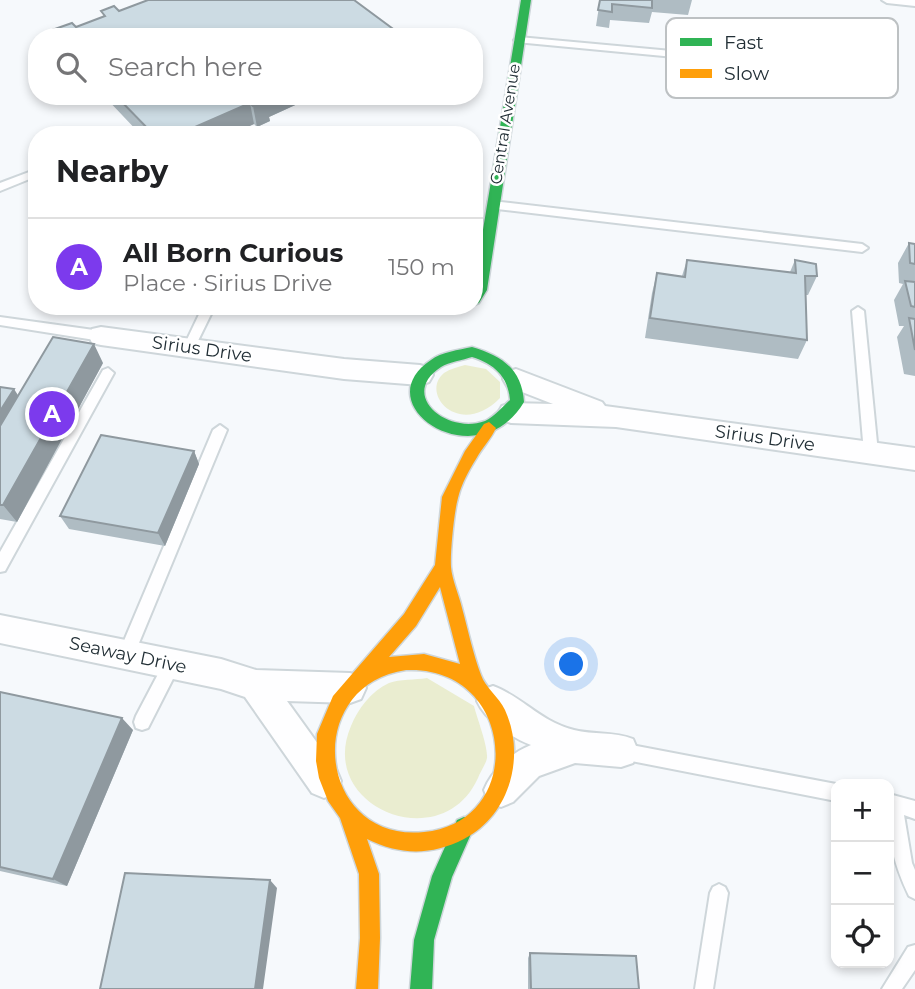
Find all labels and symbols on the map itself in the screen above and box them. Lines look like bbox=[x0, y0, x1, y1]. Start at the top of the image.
legend bbox=[666, 18, 898, 98]
text: Fast bbox=[724, 31, 764, 54]
street label: Central Avenue bbox=[486, 62, 524, 186]
text: Slow bbox=[724, 62, 769, 85]
street label: Sirius Drive bbox=[151, 331, 253, 367]
pin: A bbox=[29, 388, 75, 440]
street label: Sirius Drive bbox=[714, 420, 816, 456]
street label: Seaway Drive bbox=[67, 632, 189, 678]
your location bbox=[554, 647, 588, 681]

